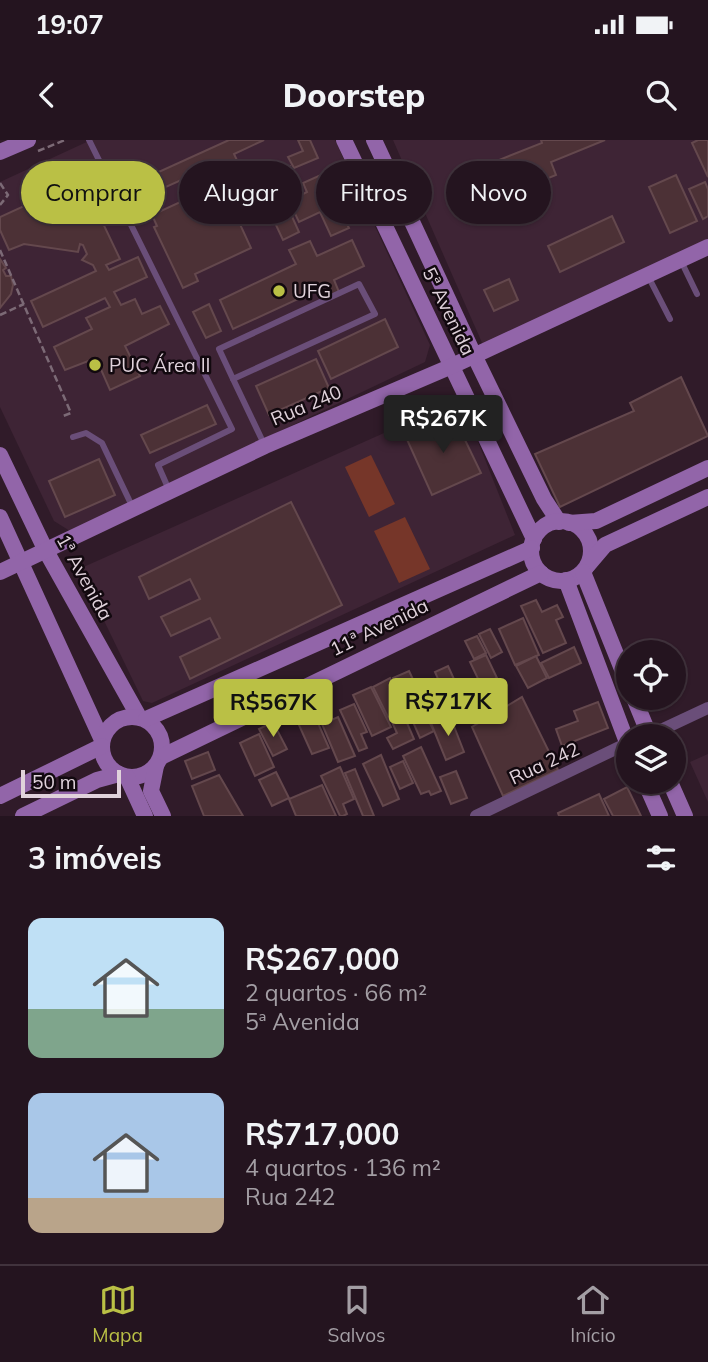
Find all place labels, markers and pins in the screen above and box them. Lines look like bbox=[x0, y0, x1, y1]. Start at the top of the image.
place label: UFG bbox=[293, 279, 331, 303]
marker: UFG bbox=[271, 283, 287, 299]
place label: PUC Área II bbox=[109, 353, 210, 377]
marker: PUC Área II bbox=[87, 357, 103, 373]
pin: R$267K bbox=[386, 396, 500, 455]
pin: R$717K bbox=[391, 678, 505, 738]
pin: R$567K bbox=[216, 680, 330, 739]

